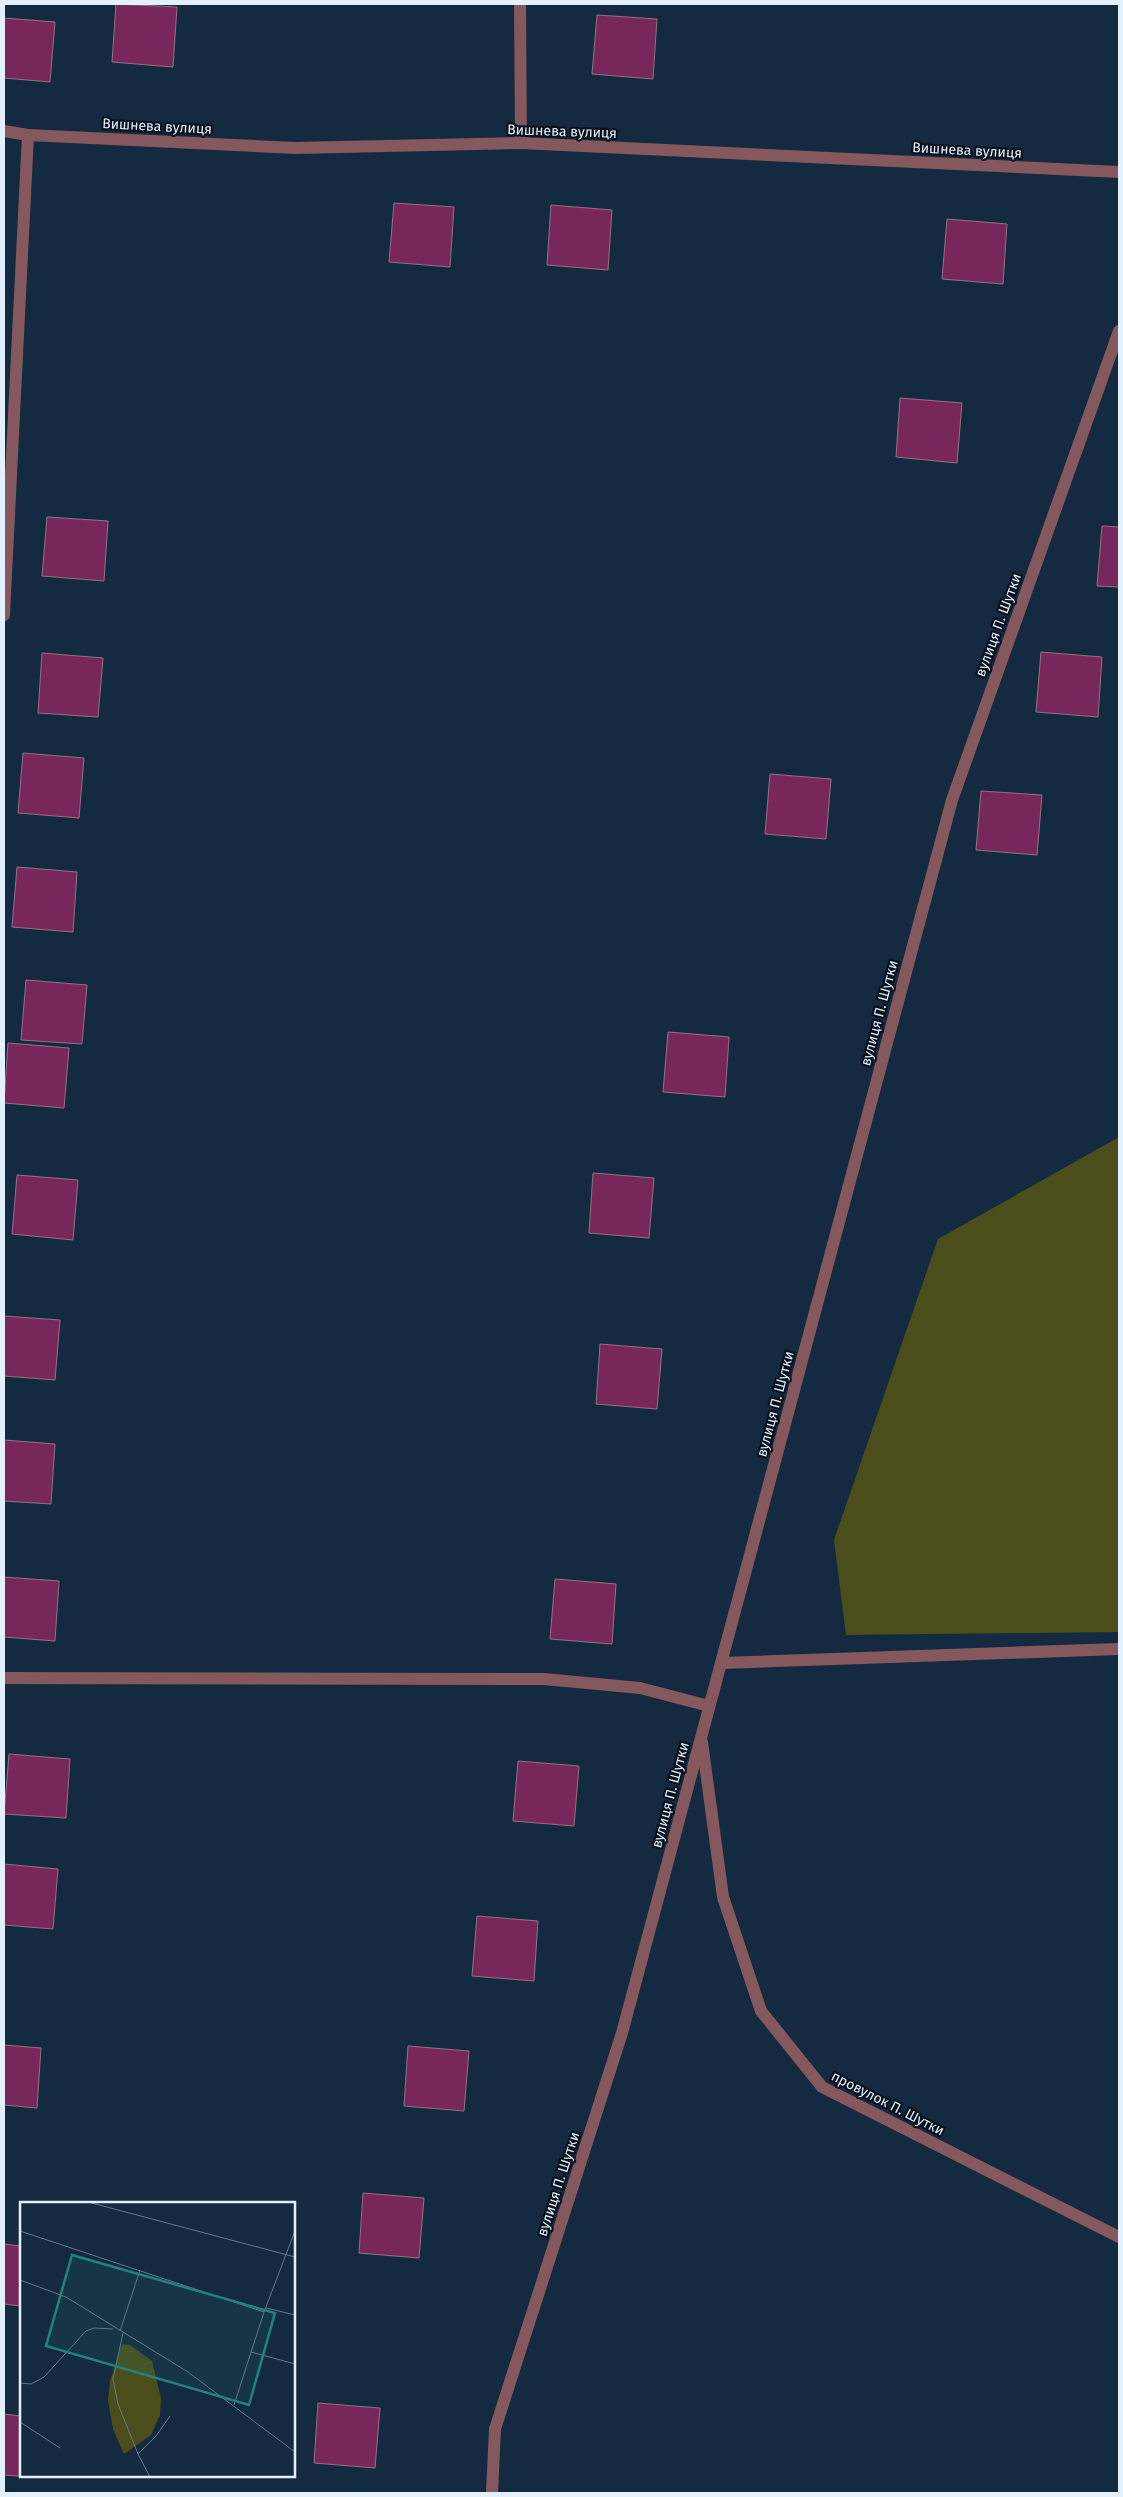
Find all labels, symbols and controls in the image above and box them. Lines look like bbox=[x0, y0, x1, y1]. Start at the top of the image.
street label: Вишнева вулиця bbox=[102, 115, 212, 138]
street label: Вишнева вулиця bbox=[507, 121, 617, 142]
street label: Вишнева вулиця bbox=[912, 139, 1022, 162]
street label: вулиця П. Шутки bbox=[972, 571, 1025, 679]
street label: вулиця П. Шутки bbox=[857, 958, 902, 1068]
street label: вулиця П. Шутки bbox=[753, 1349, 798, 1459]
street label: вулиця П. Шутки bbox=[648, 1740, 693, 1850]
street label: провулок П. Шутки bbox=[828, 2068, 947, 2139]
street label: вулиця П. Шутки bbox=[534, 2130, 583, 2239]
inset map bbox=[20, 2202, 295, 2477]

